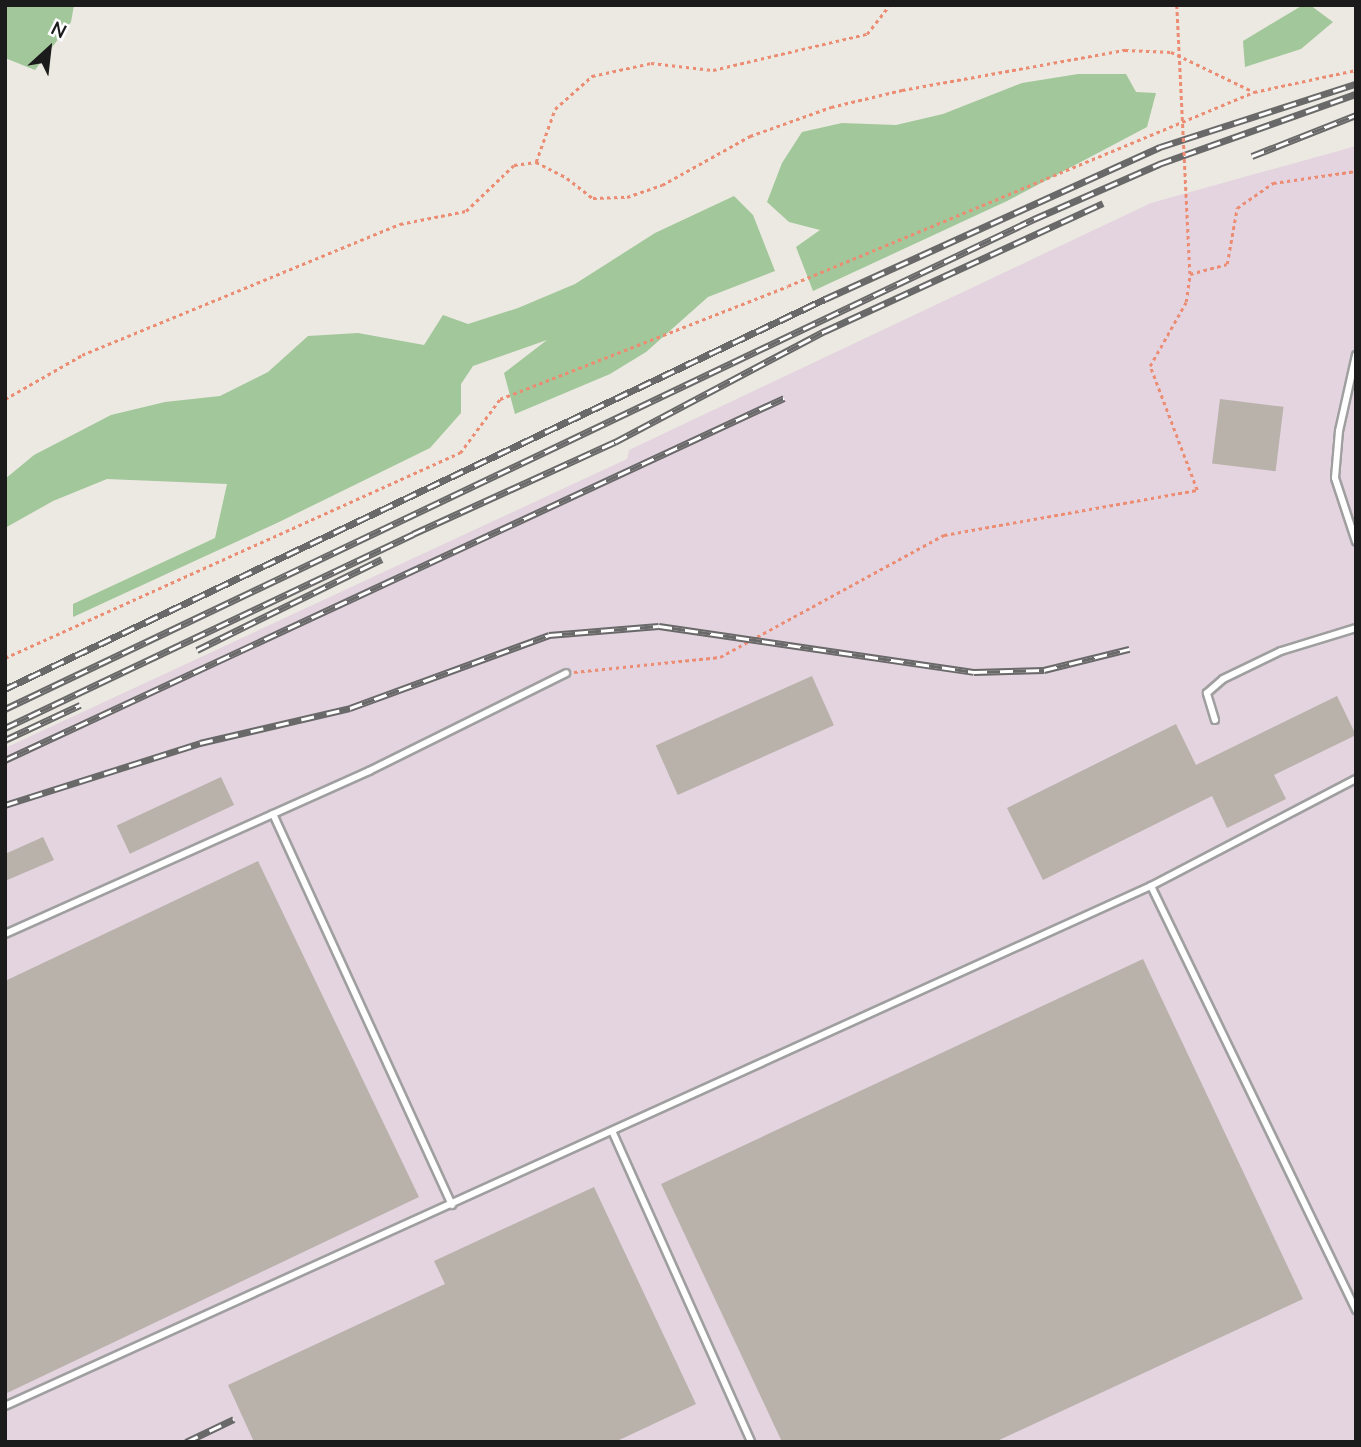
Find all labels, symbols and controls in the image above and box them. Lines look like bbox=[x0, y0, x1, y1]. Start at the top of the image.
north arrow bbox=[14, 14, 84, 84]
text: N bbox=[46, 15, 71, 45]

